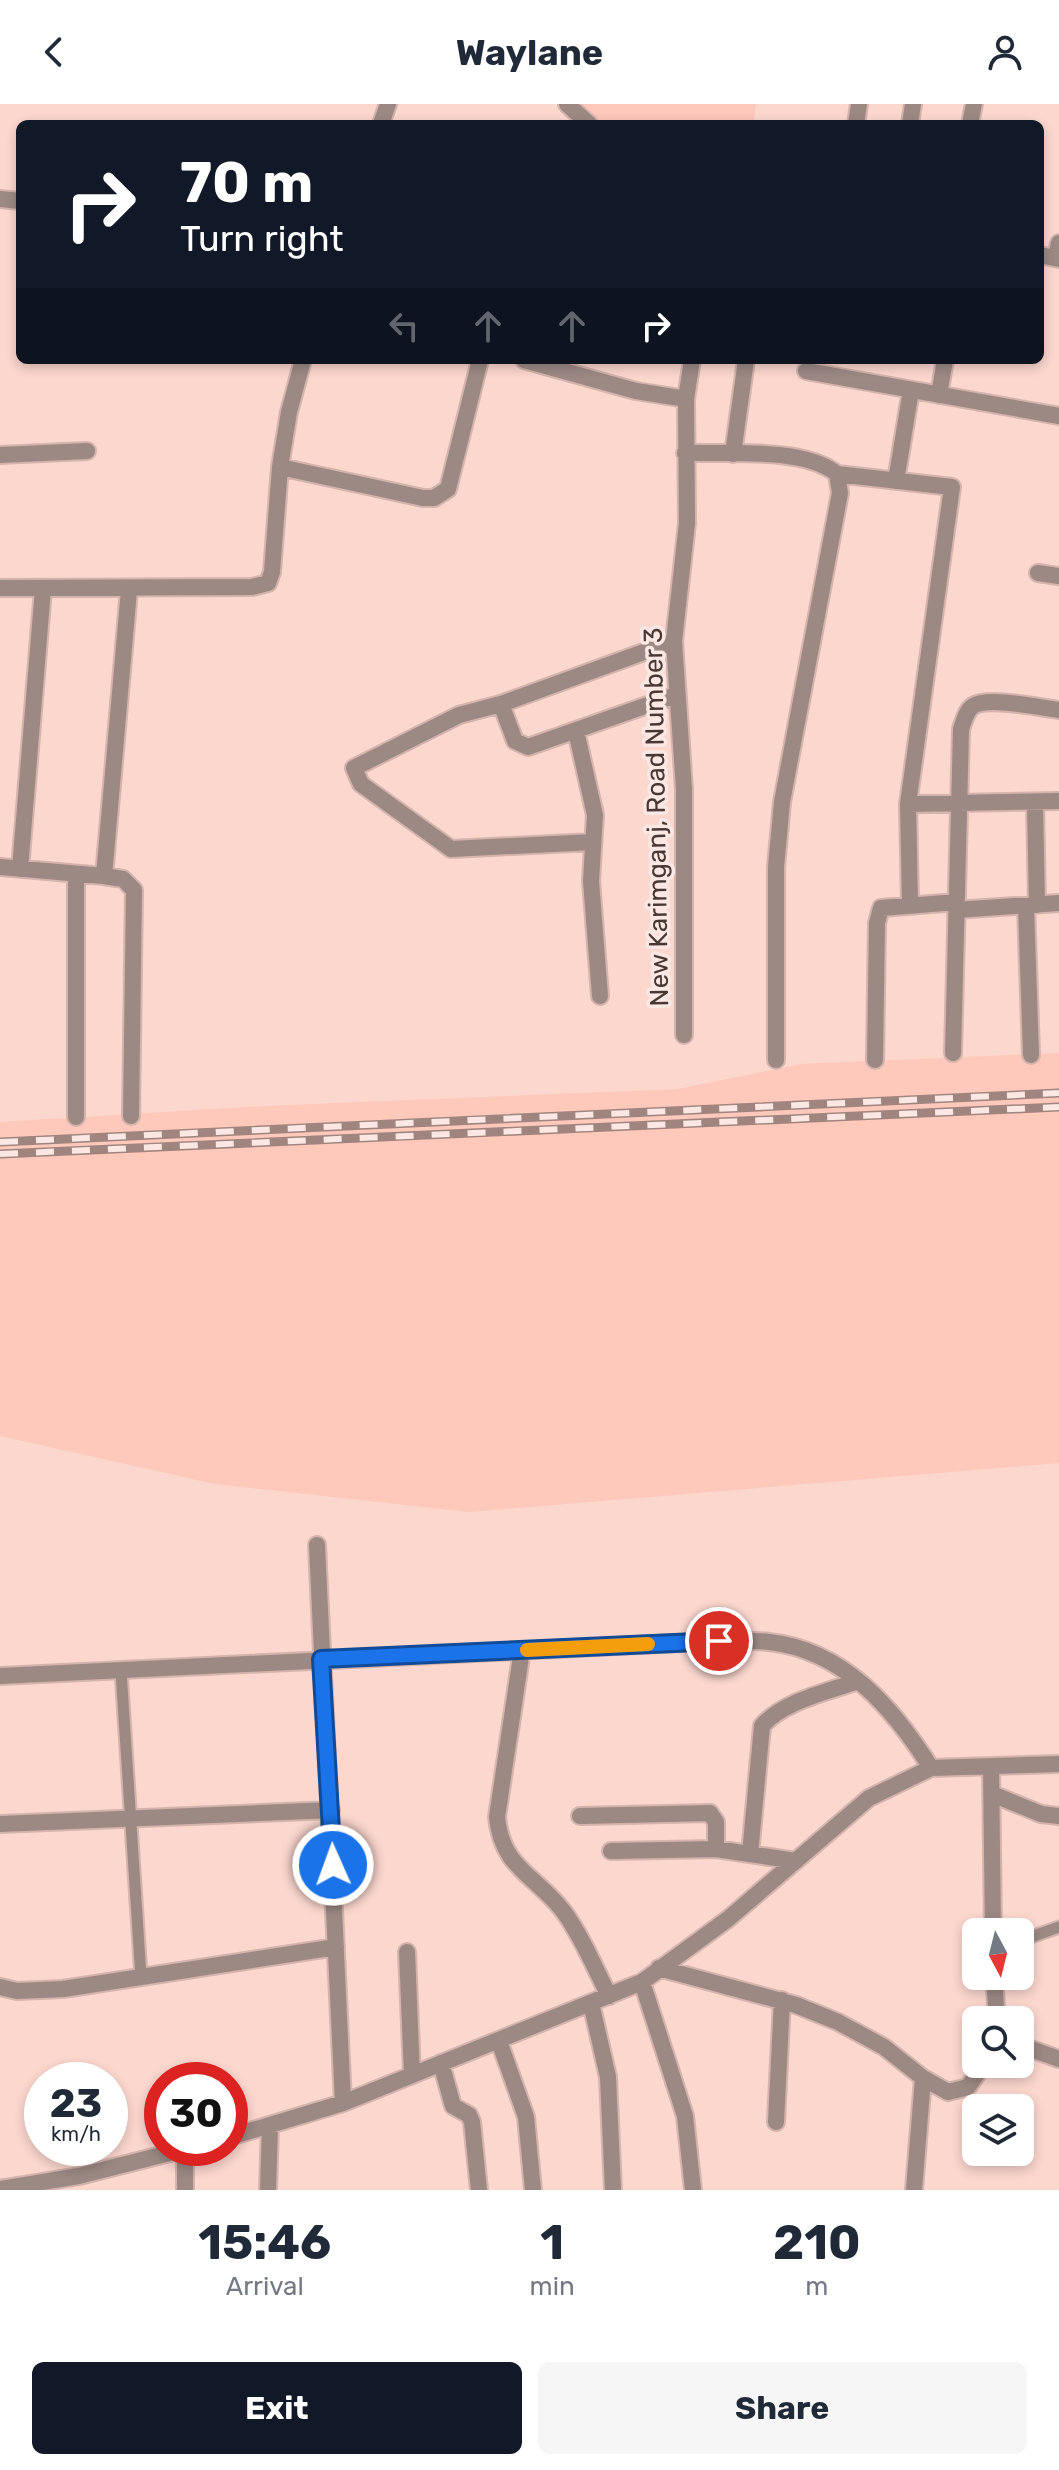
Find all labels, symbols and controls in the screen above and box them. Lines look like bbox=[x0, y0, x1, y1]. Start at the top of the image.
icon: back bbox=[32, 30, 76, 74]
icon: person bbox=[983, 30, 1027, 74]
text: Waylane bbox=[456, 31, 603, 74]
text: 70 m bbox=[180, 150, 313, 216]
icon: right bbox=[48, 152, 152, 256]
text: Turn right bbox=[180, 217, 344, 260]
icon: left bbox=[382, 304, 426, 348]
icon: ahead bbox=[466, 304, 510, 348]
icon: ahead bbox=[550, 304, 594, 348]
icon: right bbox=[634, 304, 678, 348]
street label: New Karimganj, Road Number 3 bbox=[638, 627, 675, 1007]
pin bbox=[685, 1607, 753, 1675]
icon: arrive bbox=[697, 1619, 741, 1663]
position arrow bbox=[291, 1823, 375, 1907]
north arrow bbox=[962, 1918, 1034, 1990]
map controls bbox=[962, 1918, 1034, 2166]
button: search bbox=[962, 2006, 1034, 2078]
speed limit sign: 30 bbox=[144, 2062, 248, 2166]
text: 23 bbox=[50, 2080, 102, 2127]
button: layers bbox=[962, 2094, 1034, 2166]
text: km/h bbox=[51, 2122, 101, 2146]
text: 15:46 bbox=[198, 2214, 331, 2271]
text: 1 bbox=[540, 2214, 564, 2271]
text: 210 bbox=[773, 2214, 861, 2271]
text: Arrival bbox=[226, 2271, 304, 2302]
text: min bbox=[530, 2271, 575, 2302]
text: m bbox=[805, 2271, 828, 2302]
button: Exit bbox=[32, 2362, 522, 2454]
button: Share bbox=[538, 2362, 1027, 2454]

